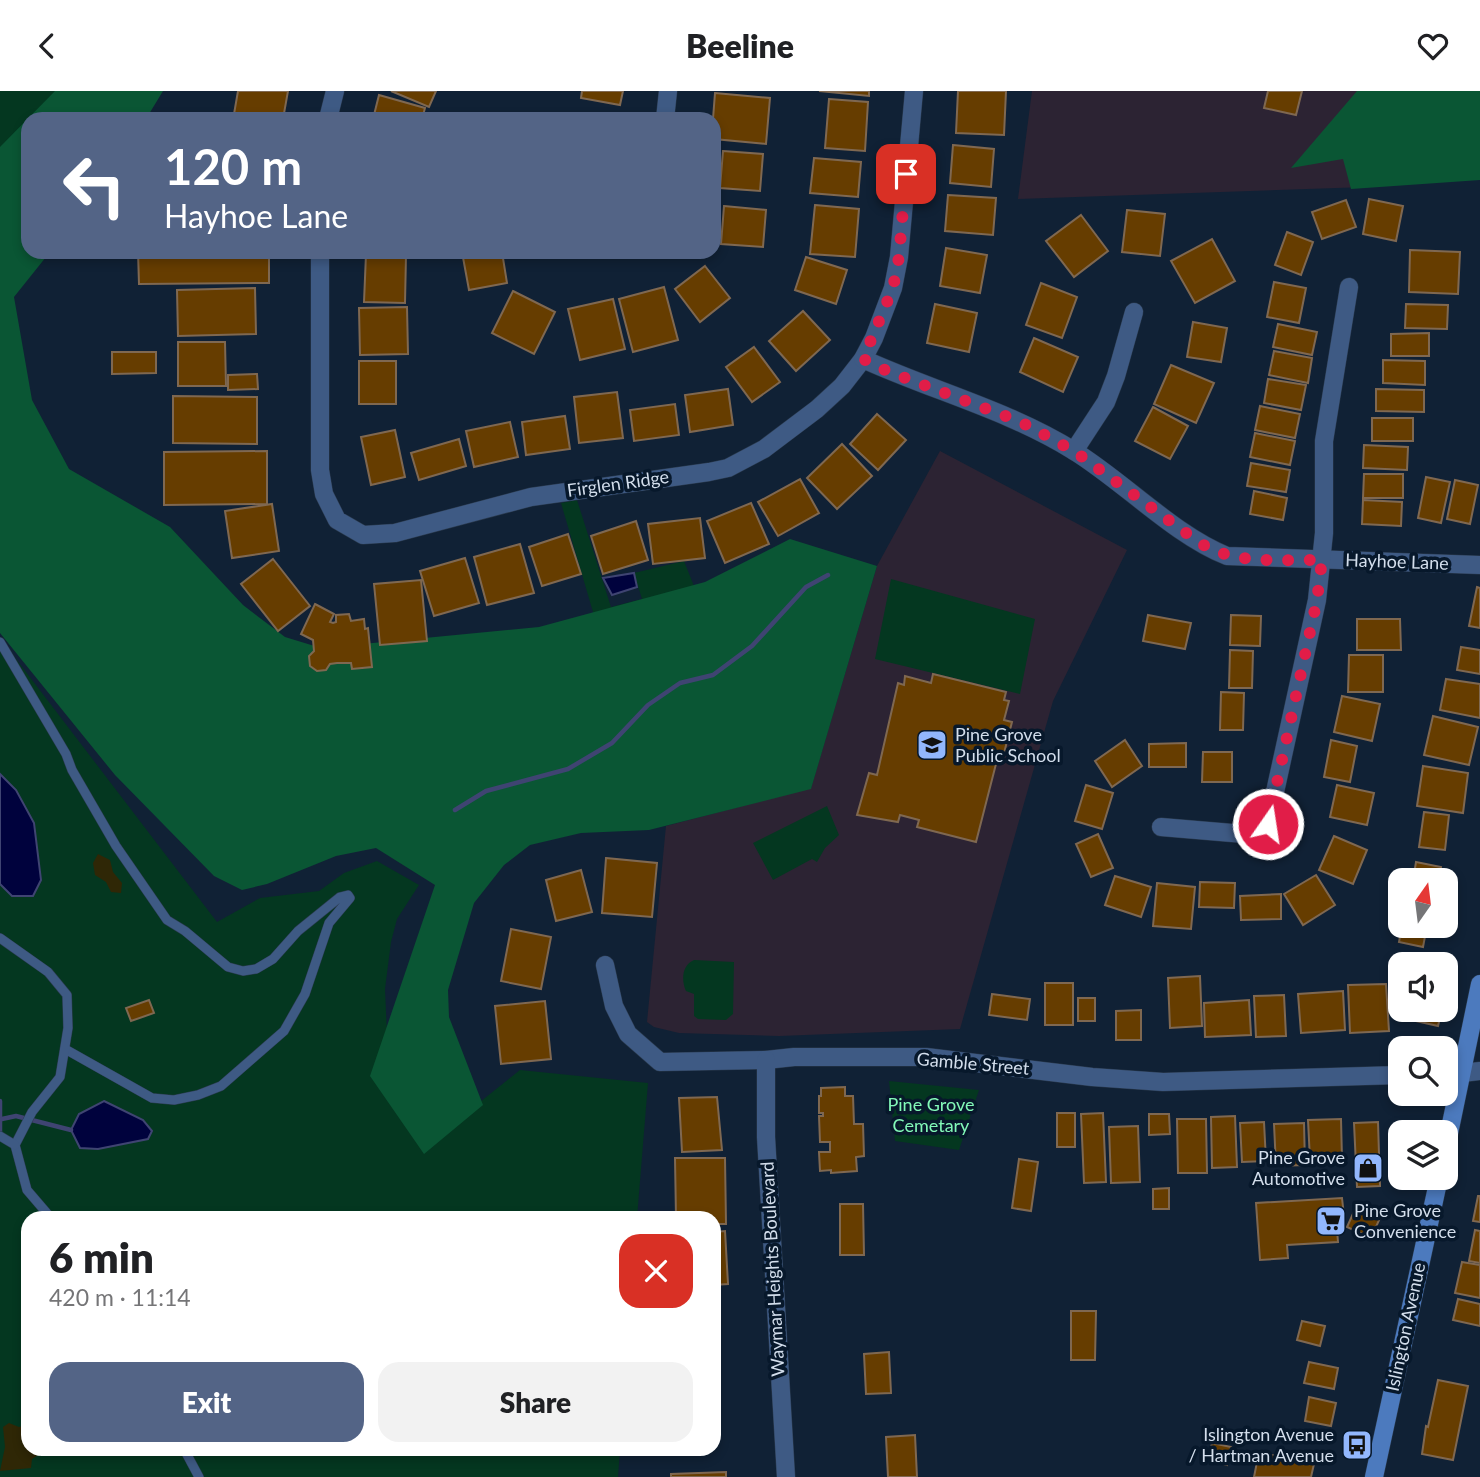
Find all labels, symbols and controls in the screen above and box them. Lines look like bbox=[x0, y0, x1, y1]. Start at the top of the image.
text: Beeline bbox=[686, 26, 794, 65]
icon: back bbox=[28, 27, 66, 65]
icon: heart bbox=[1414, 27, 1452, 65]
text: 120 m bbox=[164, 137, 302, 195]
icon: left bbox=[49, 140, 140, 231]
pin bbox=[876, 144, 936, 204]
icon: arrive bbox=[887, 155, 925, 193]
text: Hayhoe Lane bbox=[164, 196, 348, 235]
street label: Firglen Ridge bbox=[565, 465, 670, 501]
street label: Hayhoe Lane bbox=[1345, 548, 1449, 574]
place label: Pine Grove Public School bbox=[955, 723, 1061, 766]
school or university icon: Pine Grove Public School bbox=[915, 728, 949, 762]
position arrow bbox=[1231, 787, 1305, 861]
north arrow bbox=[1388, 868, 1458, 938]
map controls bbox=[1388, 868, 1458, 1190]
button: sound bbox=[1388, 952, 1458, 1022]
button: search bbox=[1388, 1036, 1458, 1106]
street label: Gamble Street bbox=[916, 1047, 1031, 1079]
park label: Pine Grove Cemetary bbox=[888, 1093, 974, 1136]
button: layers bbox=[1388, 1120, 1458, 1190]
place label: Pine Grove Automotive bbox=[1252, 1146, 1345, 1189]
shop icon: Pine Grove Automotive bbox=[1351, 1151, 1385, 1185]
street label: Waymar Heights Boulevard bbox=[755, 1161, 789, 1377]
place label: Pine Grove Convenience bbox=[1354, 1199, 1456, 1242]
supermarket icon: Pine Grove Convenience bbox=[1314, 1204, 1348, 1238]
text: 6 min bbox=[49, 1232, 154, 1282]
button: close bbox=[619, 1234, 693, 1308]
street label: Islington Avenue bbox=[1381, 1261, 1429, 1393]
text: 420 m · 11:14 bbox=[49, 1283, 191, 1311]
button: Exit bbox=[49, 1362, 364, 1442]
button: Share bbox=[378, 1362, 693, 1442]
place label: Islington Avenue / Hartman Avenue bbox=[1188, 1423, 1334, 1466]
bus stop icon: Islington Avenue / Hartman Avenue bbox=[1340, 1428, 1374, 1462]

